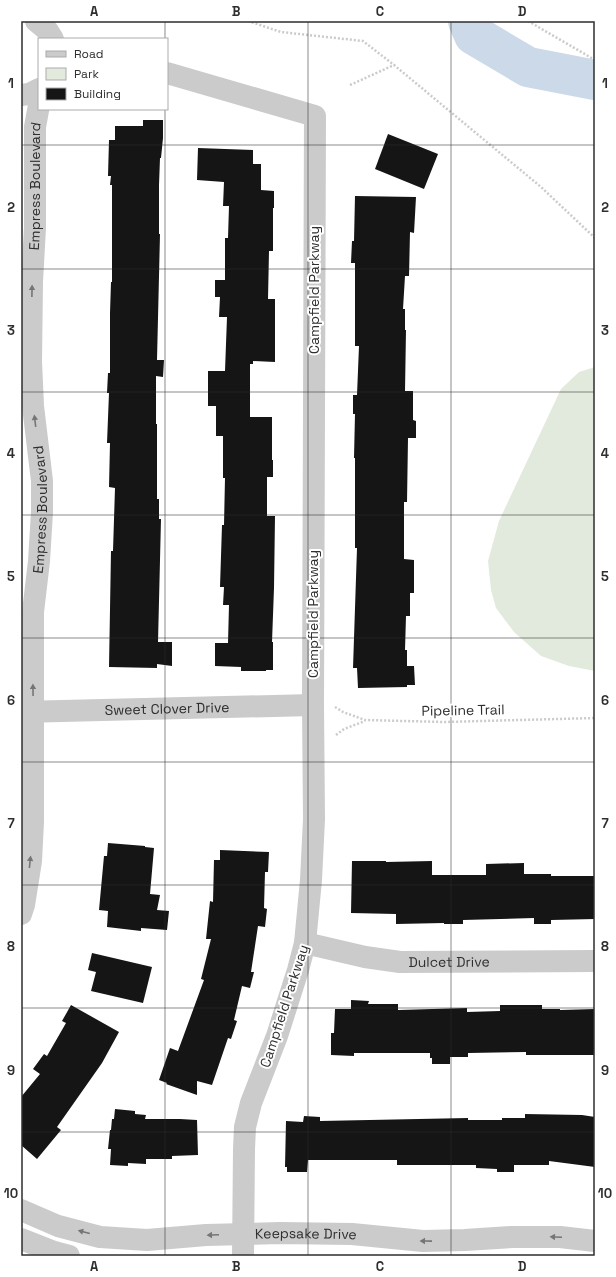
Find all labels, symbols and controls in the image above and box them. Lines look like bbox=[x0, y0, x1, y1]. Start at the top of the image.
text: A bbox=[90, 3, 99, 20]
text: B bbox=[232, 3, 241, 20]
text: C bbox=[376, 3, 384, 20]
text: D bbox=[518, 3, 527, 20]
legend bbox=[38, 38, 168, 110]
text: Road bbox=[74, 46, 103, 62]
text: Park bbox=[74, 66, 99, 82]
text: 1 bbox=[8, 75, 14, 92]
text: 1 bbox=[602, 75, 608, 92]
text: Building bbox=[74, 86, 121, 102]
street label: Empress Boulevard bbox=[25, 121, 45, 251]
text: 2 bbox=[7, 199, 15, 216]
text: 2 bbox=[601, 199, 609, 216]
street label: Campfield Parkway bbox=[305, 226, 323, 354]
one-way arrow bbox=[29, 284, 35, 297]
text: 3 bbox=[7, 322, 15, 339]
text: 3 bbox=[601, 322, 609, 339]
one-way arrow bbox=[32, 415, 38, 427]
text: 4 bbox=[7, 445, 15, 462]
street label: Empress Boulevard bbox=[29, 445, 51, 574]
text: 4 bbox=[601, 445, 609, 462]
street label: Campfield Parkway bbox=[304, 550, 322, 678]
text: 5 bbox=[7, 568, 15, 585]
text: 5 bbox=[601, 568, 609, 585]
one-way arrow bbox=[30, 683, 36, 696]
text: 6 bbox=[7, 692, 15, 709]
text: 6 bbox=[601, 692, 609, 709]
street label: Sweet Clover Drive bbox=[104, 698, 230, 719]
street label: Pipeline Trail bbox=[421, 700, 505, 720]
text: 7 bbox=[7, 815, 15, 832]
text: 7 bbox=[601, 815, 609, 832]
one-way arrow bbox=[27, 856, 33, 868]
text: 8 bbox=[7, 938, 15, 955]
text: 8 bbox=[601, 938, 609, 955]
street label: Campfield Parkway bbox=[256, 942, 312, 1070]
street label: Dulcet Drive bbox=[408, 953, 490, 971]
text: 9 bbox=[7, 1062, 15, 1079]
text: 9 bbox=[601, 1062, 609, 1079]
text: 10 bbox=[4, 1185, 18, 1202]
text: 10 bbox=[598, 1185, 612, 1202]
street label: Keepsake Drive bbox=[255, 1224, 358, 1243]
one-way arrow bbox=[77, 1229, 90, 1235]
one-way arrow bbox=[207, 1231, 219, 1238]
one-way arrow bbox=[549, 1234, 562, 1240]
one-way arrow bbox=[419, 1238, 432, 1244]
text: A bbox=[90, 1258, 99, 1275]
text: B bbox=[232, 1258, 241, 1275]
text: C bbox=[376, 1258, 384, 1275]
text: D bbox=[518, 1258, 527, 1275]

